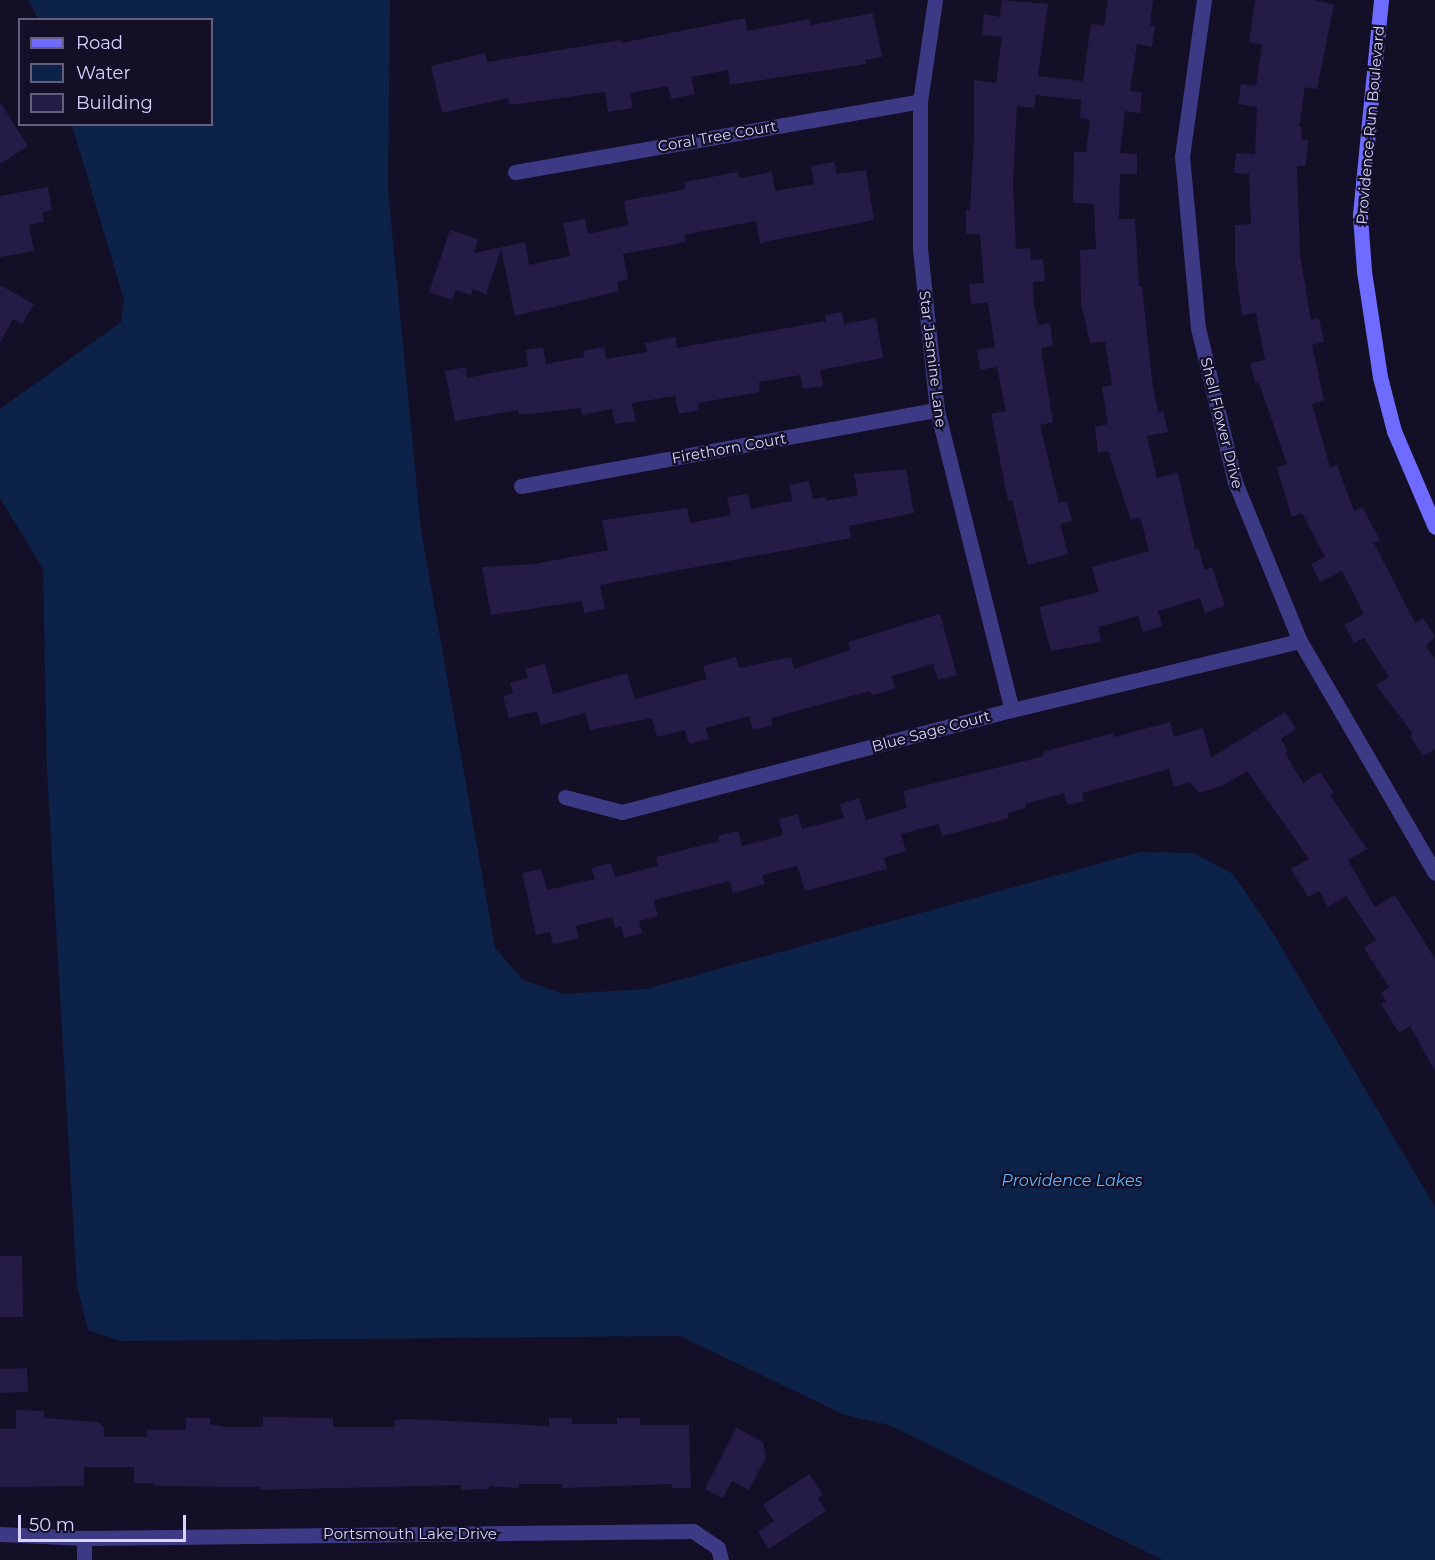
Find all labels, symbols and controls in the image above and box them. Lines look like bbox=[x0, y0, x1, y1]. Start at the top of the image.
legend bbox=[18, 18, 213, 126]
street label: Providence Run Boulevard bbox=[1352, 25, 1388, 225]
text: Road bbox=[76, 32, 123, 54]
text: Water bbox=[76, 62, 131, 84]
text: Building bbox=[76, 92, 153, 114]
street label: Coral Tree Court bbox=[656, 117, 778, 155]
street label: Star Jasmine Lane bbox=[916, 290, 950, 428]
street label: Shell Flower Drive bbox=[1197, 356, 1247, 490]
street label: Firethorn Court bbox=[670, 429, 788, 467]
street label: Blue Sage Court bbox=[870, 707, 992, 755]
water label: Providence Lakes bbox=[1002, 1171, 1142, 1191]
scale bar bbox=[21, 1503, 189, 1541]
text: 50 m bbox=[29, 1514, 75, 1536]
street label: Portsmouth Lake Drive bbox=[323, 1525, 497, 1543]

